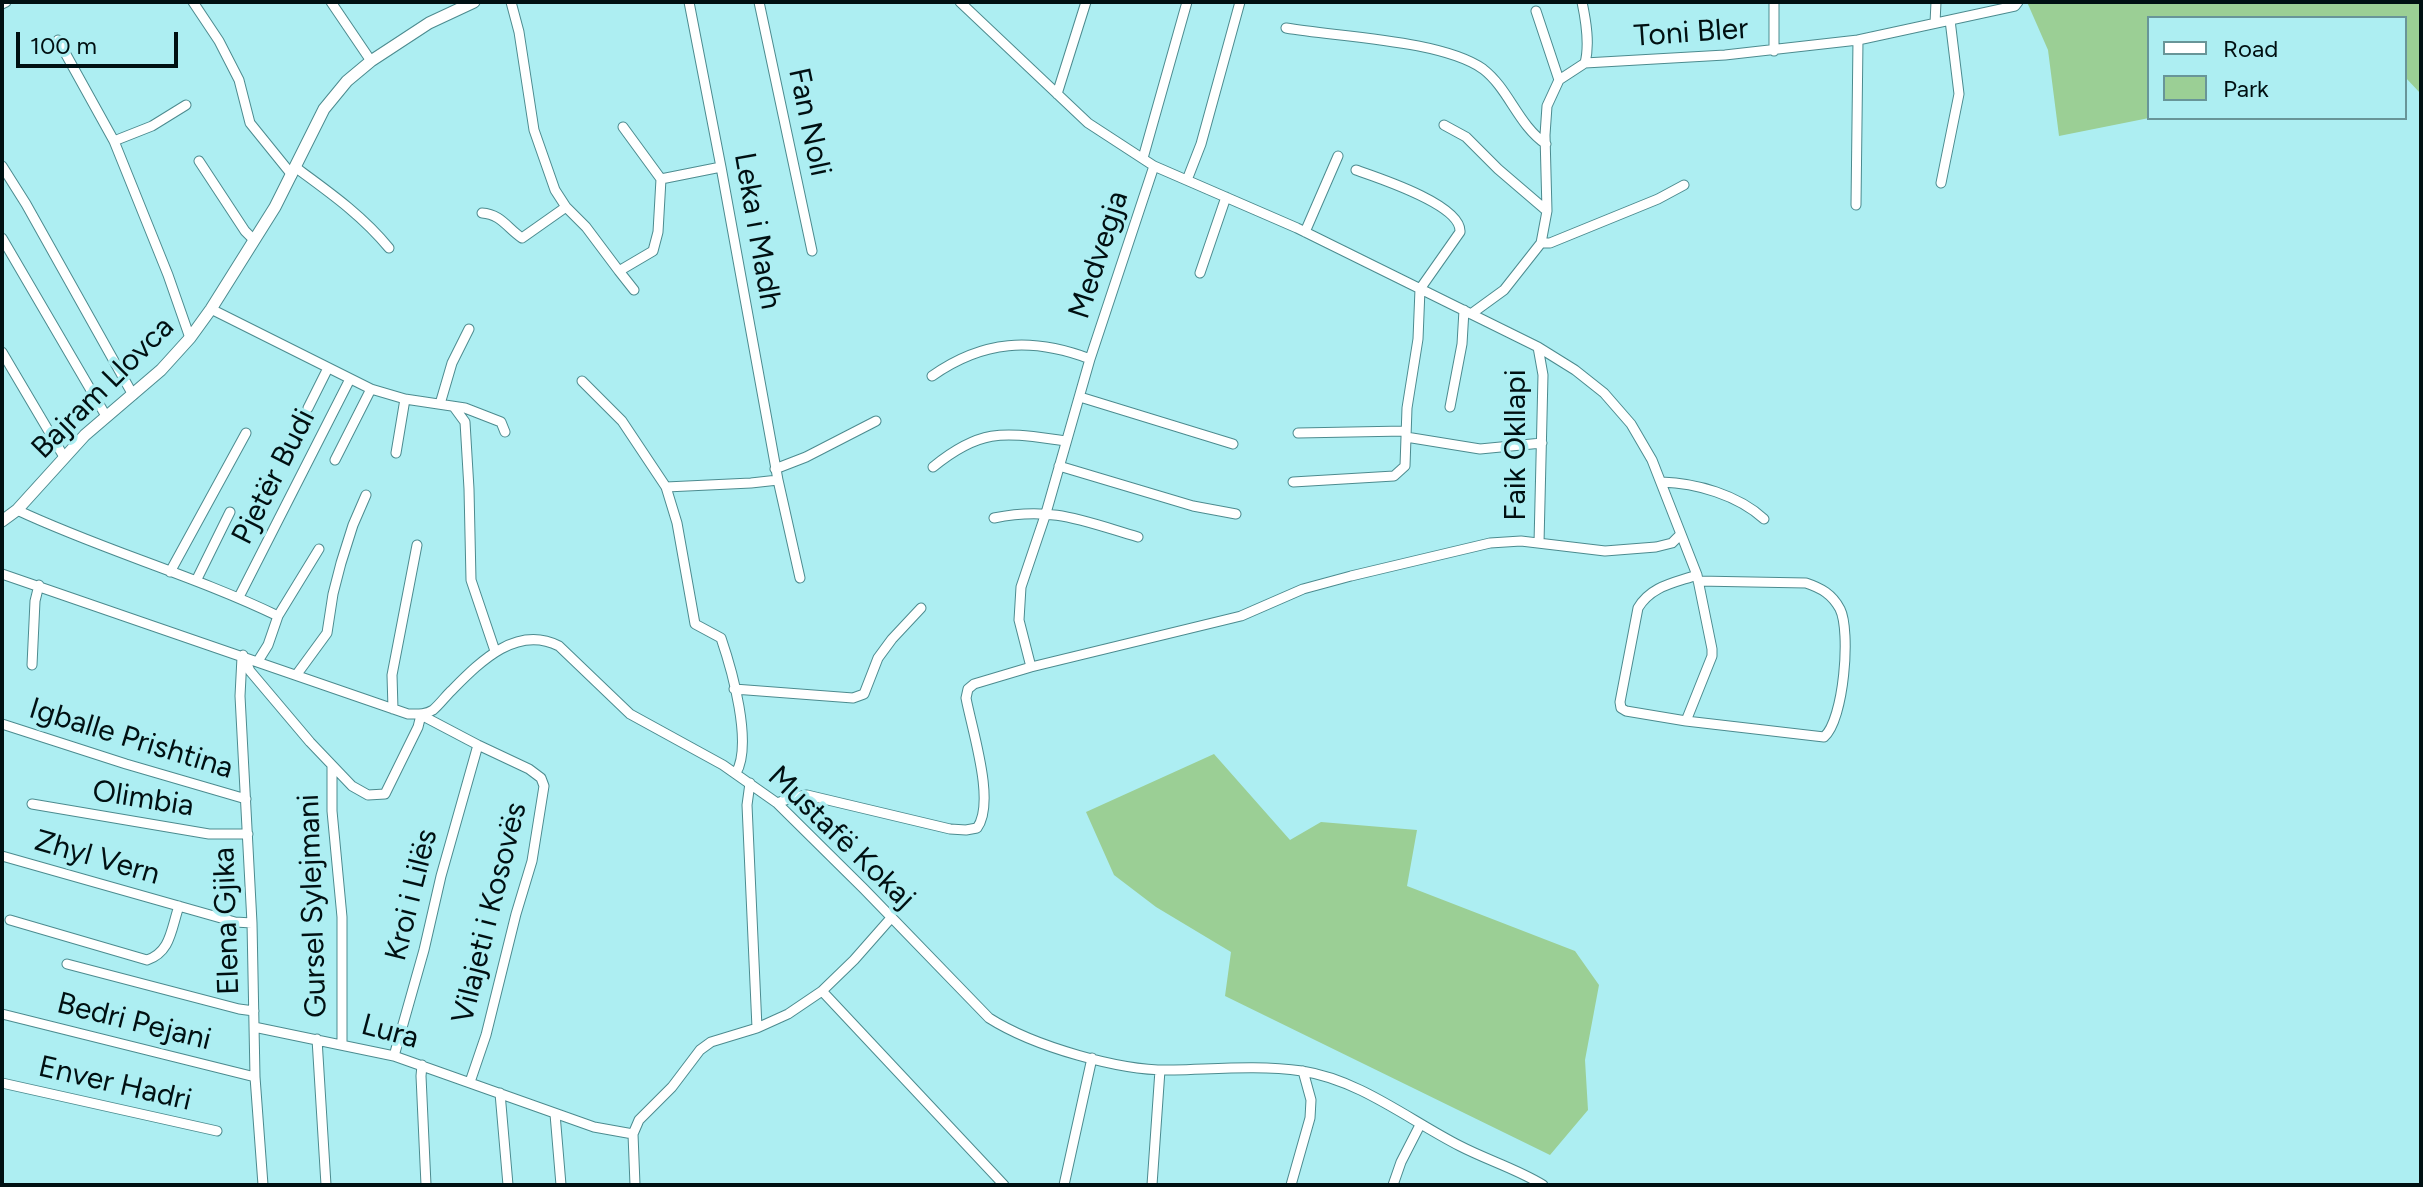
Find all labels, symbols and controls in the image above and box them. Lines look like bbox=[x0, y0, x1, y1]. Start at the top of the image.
street label: Toni Bler bbox=[1633, 11, 1749, 55]
scale bar bbox=[20, 16, 182, 66]
legend bbox=[2147, 16, 2407, 120]
text: 100 m bbox=[30, 31, 97, 60]
text: Road bbox=[2223, 34, 2278, 63]
street label: Fan Noli bbox=[780, 65, 838, 179]
text: Park bbox=[2223, 74, 2269, 103]
street label: Leka i Madh bbox=[726, 150, 788, 312]
street label: Medvegja bbox=[1061, 187, 1137, 323]
street label: Bajram Llovca bbox=[24, 309, 182, 467]
street label: Faik Okllapi bbox=[1498, 369, 1534, 521]
street label: Pjetër Budi bbox=[225, 403, 323, 551]
street label: Igballe Prishtina bbox=[25, 691, 237, 787]
street label: Mustafë Kokaj bbox=[760, 759, 922, 917]
street label: Olimbia bbox=[90, 773, 196, 825]
street label: Gursel Sylejmani bbox=[291, 794, 335, 1018]
street label: Vilajeti i Kosovës bbox=[445, 799, 535, 1027]
street label: Zhyl Vern bbox=[30, 823, 164, 893]
street label: Kroi i Lilës bbox=[378, 826, 446, 964]
street label: Elena Gjika bbox=[206, 847, 248, 995]
street label: Bedri Pejani bbox=[53, 986, 215, 1058]
street label: Lura bbox=[357, 1007, 423, 1057]
street label: Enver Hadri bbox=[35, 1049, 195, 1119]

